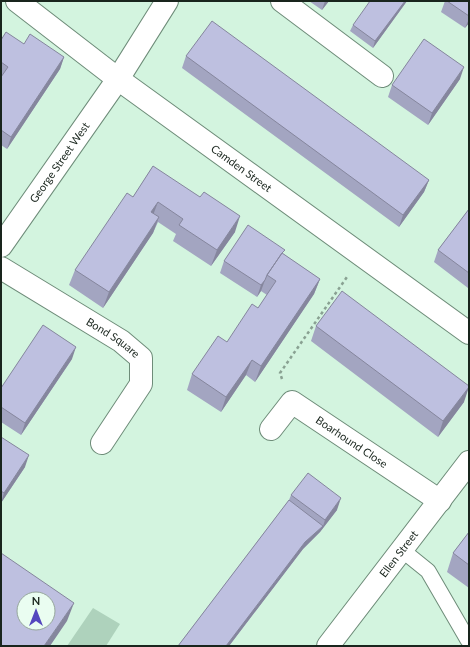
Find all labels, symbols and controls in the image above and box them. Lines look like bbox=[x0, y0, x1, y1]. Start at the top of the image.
street label: George Street West bbox=[26, 119, 92, 205]
street label: Camden Street bbox=[209, 142, 275, 194]
street label: Bond Square bbox=[84, 315, 143, 360]
street label: Boarhound Close bbox=[314, 413, 390, 470]
street label: Ellen Street bbox=[376, 528, 420, 580]
north arrow bbox=[16, 591, 56, 631]
text: N bbox=[32, 594, 40, 607]

